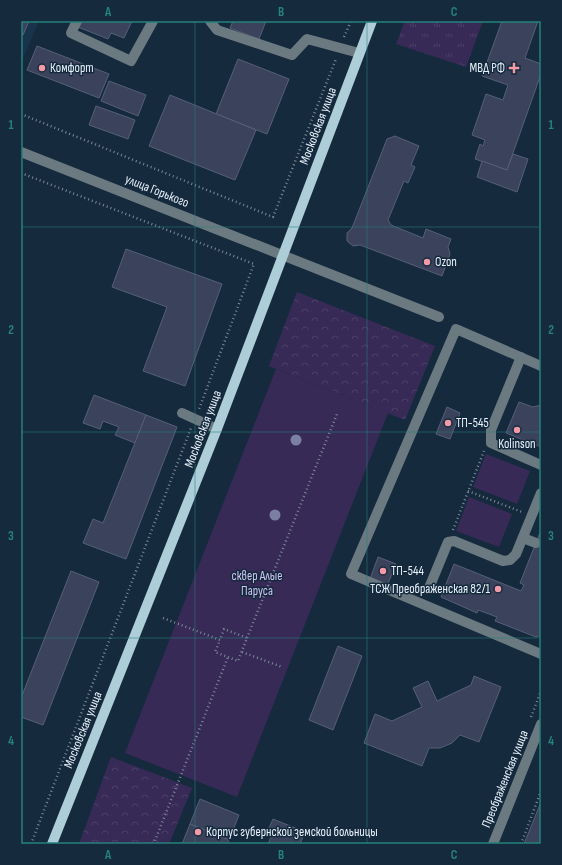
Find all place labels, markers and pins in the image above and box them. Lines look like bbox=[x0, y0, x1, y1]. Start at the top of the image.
place label: Комфорт bbox=[50, 60, 94, 76]
place label: МВД РФ bbox=[469, 60, 505, 76]
marker: МВД РФ bbox=[508, 62, 520, 74]
marker: Комфорт bbox=[37, 63, 47, 73]
place label: Ozon bbox=[435, 254, 457, 270]
marker: Ozon bbox=[422, 257, 432, 267]
place label: ТП-545 bbox=[456, 415, 489, 431]
marker: ТП-545 bbox=[443, 418, 453, 428]
marker: Kolinson bbox=[512, 425, 522, 435]
place label: Kolinson bbox=[498, 436, 536, 452]
place label: ТП-544 bbox=[391, 563, 424, 579]
marker: ТП-544 bbox=[378, 566, 388, 576]
place label: ТСЖ Преображенская 82/1 bbox=[370, 581, 490, 597]
marker: ТСЖ Преображенская 82/1 bbox=[493, 584, 503, 594]
place label: Корпус губернской земской больницы bbox=[206, 824, 378, 840]
marker: Корпус губернской земской больницы bbox=[193, 827, 203, 837]

